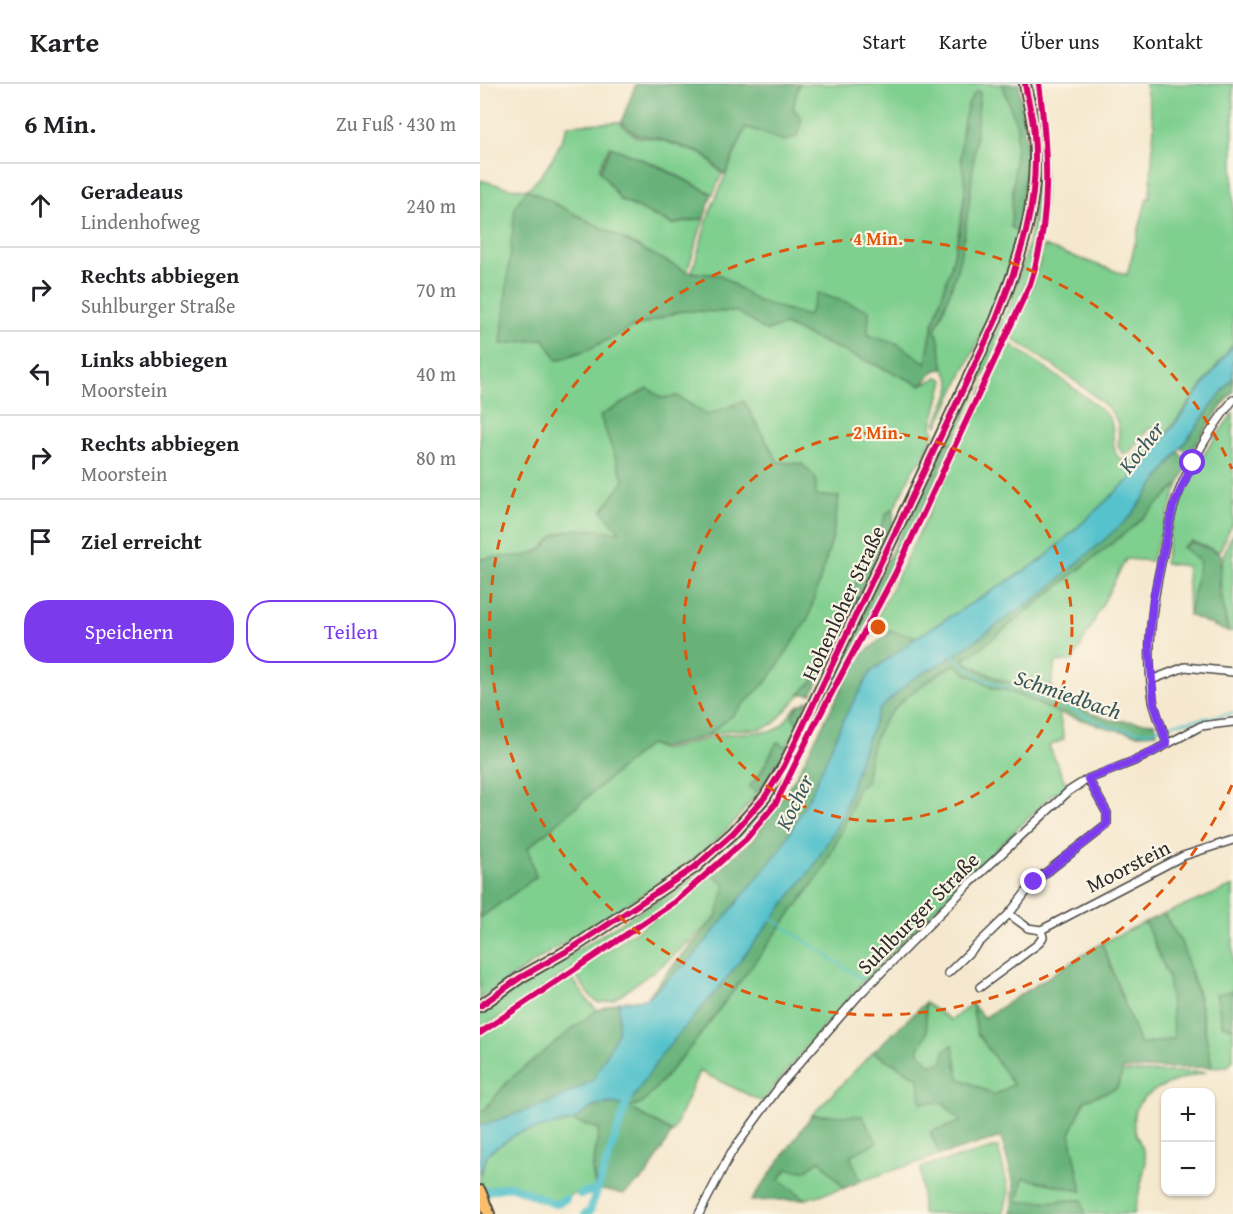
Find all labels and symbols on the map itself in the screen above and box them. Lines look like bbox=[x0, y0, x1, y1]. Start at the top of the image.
text: 4 Min. bbox=[853, 225, 903, 252]
water label: Kocher bbox=[1110, 414, 1172, 481]
text: 2 Min. bbox=[853, 419, 903, 446]
route start bbox=[1179, 449, 1205, 475]
street label: Hohenloher Straße bbox=[793, 520, 893, 686]
centre of rings bbox=[868, 617, 888, 637]
water label: Schmiedbach bbox=[1010, 661, 1126, 727]
water label: Kocher bbox=[766, 768, 822, 836]
street label: Moorstein bbox=[1081, 832, 1176, 900]
street label: Suhlburger Straße bbox=[850, 845, 986, 981]
route end bbox=[1020, 868, 1046, 894]

